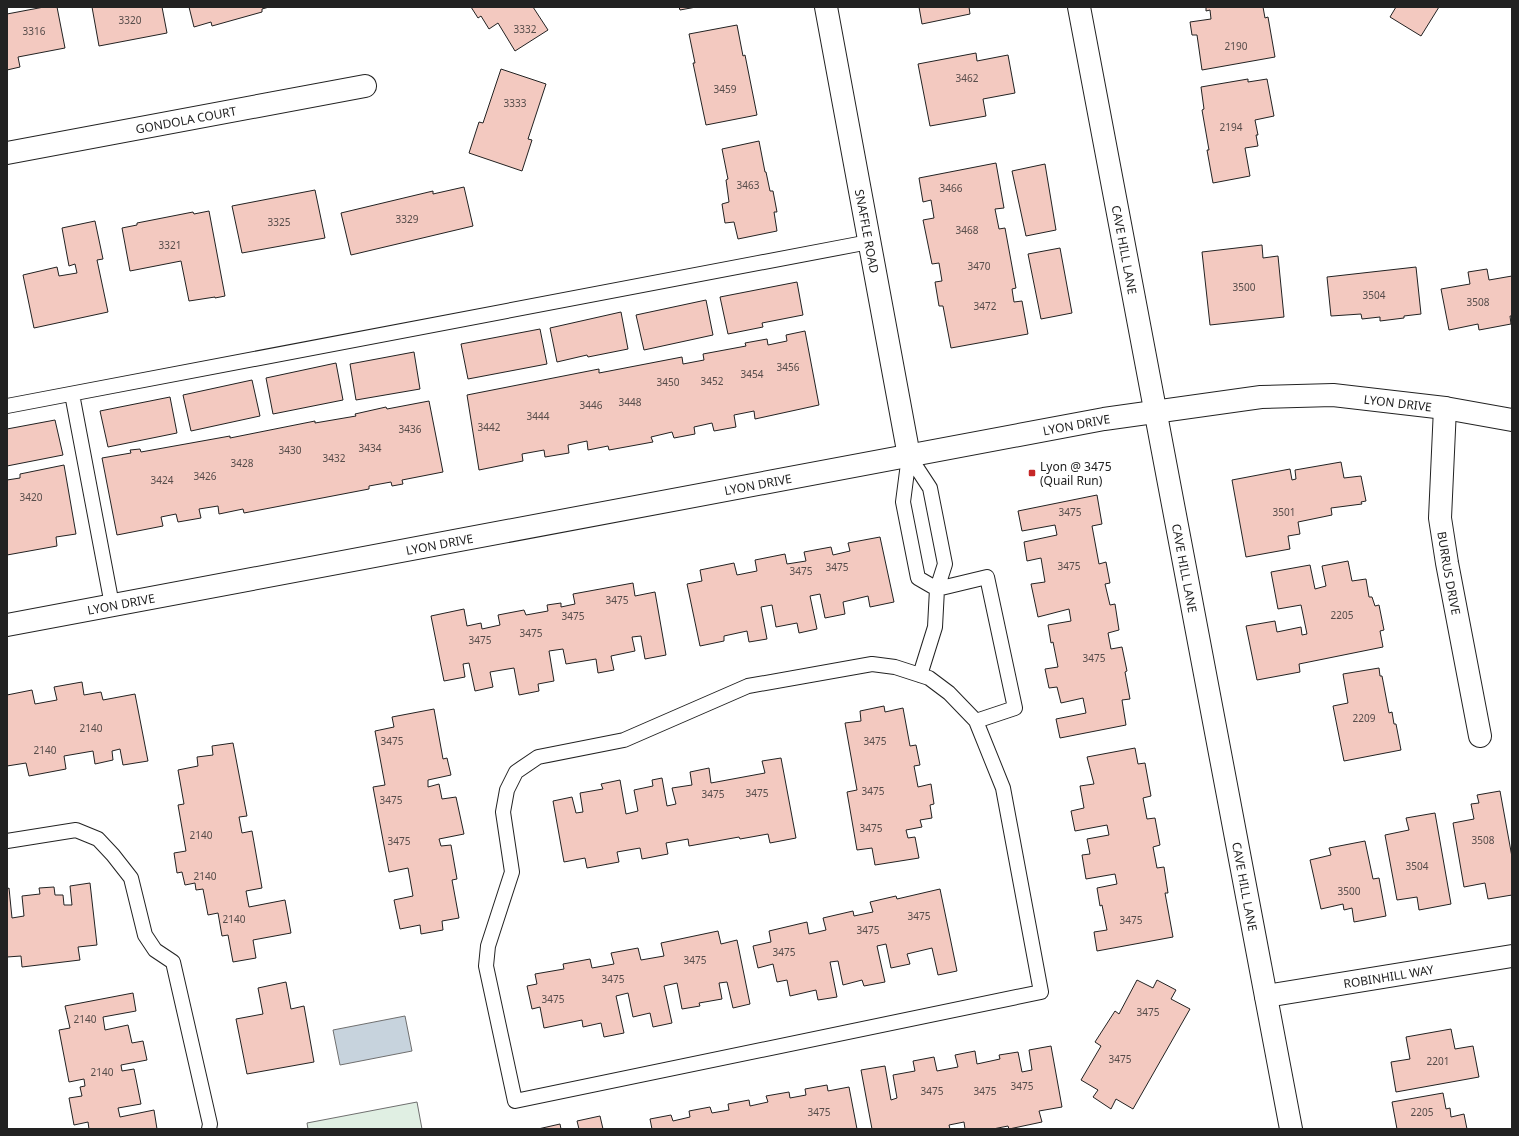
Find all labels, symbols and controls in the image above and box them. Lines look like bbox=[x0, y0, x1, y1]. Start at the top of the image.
house number: 3320 bbox=[119, 13, 142, 27]
house number: 3332 bbox=[514, 22, 537, 36]
house number: 3316 bbox=[23, 24, 46, 38]
house number: 2190 bbox=[1225, 39, 1248, 53]
house number: 3462 bbox=[956, 71, 979, 85]
house number: 3459 bbox=[714, 82, 737, 96]
house number: 3333 bbox=[504, 96, 527, 110]
street label: GONDOLA COURT bbox=[134, 102, 238, 137]
house number: 2194 bbox=[1220, 120, 1243, 134]
house number: 3463 bbox=[737, 178, 760, 192]
house number: 3466 bbox=[940, 181, 963, 195]
street label: SNAFFLE ROAD bbox=[851, 188, 884, 275]
street label: CAVE HILL LANE bbox=[1108, 204, 1142, 296]
house number: 3329 bbox=[396, 212, 419, 226]
house number: 3325 bbox=[268, 215, 291, 229]
house number: 3468 bbox=[956, 223, 979, 237]
house number: 3321 bbox=[159, 238, 181, 252]
house number: 3470 bbox=[968, 259, 991, 273]
house number: 3500 bbox=[1233, 280, 1256, 294]
house number: 3504 bbox=[1363, 288, 1386, 302]
house number: 3508 bbox=[1467, 295, 1490, 309]
house number: 3472 bbox=[974, 299, 997, 313]
house number: 3456 bbox=[777, 360, 800, 374]
house number: 3454 bbox=[741, 367, 764, 381]
house number: 3452 bbox=[701, 374, 724, 388]
house number: 3450 bbox=[657, 375, 680, 389]
street label: LYON DRIVE bbox=[1363, 390, 1433, 415]
house number: 3448 bbox=[619, 395, 642, 409]
house number: 3446 bbox=[580, 398, 603, 412]
house number: 3444 bbox=[527, 409, 550, 423]
street label: LYON DRIVE bbox=[1041, 410, 1111, 439]
house number: 3442 bbox=[478, 420, 501, 434]
house number: 3436 bbox=[399, 422, 422, 436]
house number: 3434 bbox=[359, 441, 382, 455]
house number: 3430 bbox=[279, 443, 302, 457]
house number: 3432 bbox=[323, 451, 346, 465]
house number: 3428 bbox=[231, 456, 254, 470]
place label: Lyon @ 3475 (Quail Run) bbox=[1040, 458, 1112, 489]
marker: Lyon @ 3475 (Quail Run) bbox=[1027, 468, 1037, 478]
house number: 3426 bbox=[194, 469, 217, 483]
street label: LYON DRIVE bbox=[723, 469, 793, 499]
house number: 3424 bbox=[151, 473, 174, 487]
house number: 3420 bbox=[20, 490, 43, 504]
house number: 3475 bbox=[1059, 505, 1082, 519]
house number: 3501 bbox=[1273, 505, 1295, 519]
street label: CAVE HILL LANE bbox=[1168, 522, 1202, 614]
street label: LYON DRIVE bbox=[404, 529, 475, 558]
street label: BURRUS DRIVE bbox=[1434, 530, 1465, 616]
house number: 3475 bbox=[1058, 559, 1081, 573]
house number: 3475 bbox=[826, 560, 849, 574]
house number: 3475 bbox=[790, 564, 813, 578]
street label: LYON DRIVE bbox=[86, 589, 156, 618]
house number: 3475 bbox=[606, 593, 629, 607]
house number: 2205 bbox=[1331, 608, 1354, 622]
house number: 3475 bbox=[562, 609, 585, 623]
house number: 3475 bbox=[520, 626, 543, 640]
house number: 3475 bbox=[469, 633, 492, 647]
house number: 3475 bbox=[1083, 651, 1106, 665]
house number: 2209 bbox=[1353, 711, 1376, 725]
house number: 2140 bbox=[80, 721, 103, 735]
house number: 3475 bbox=[381, 734, 404, 748]
house number: 3475 bbox=[864, 734, 887, 748]
house number: 2140 bbox=[34, 743, 57, 757]
house number: 3475 bbox=[862, 784, 885, 798]
house number: 3475 bbox=[746, 786, 769, 800]
house number: 3475 bbox=[702, 787, 725, 801]
house number: 3475 bbox=[380, 793, 403, 807]
house number: 3475 bbox=[860, 821, 883, 835]
house number: 2140 bbox=[190, 828, 213, 842]
house number: 3508 bbox=[1472, 833, 1495, 847]
house number: 3475 bbox=[388, 834, 411, 848]
street label: CAVE HILL LANE bbox=[1228, 840, 1262, 932]
house number: 3504 bbox=[1406, 859, 1429, 873]
house number: 2140 bbox=[194, 869, 217, 883]
house number: 3500 bbox=[1338, 884, 1361, 898]
house number: 3475 bbox=[908, 909, 931, 923]
house number: 2140 bbox=[223, 912, 246, 926]
house number: 3475 bbox=[1120, 913, 1143, 927]
house number: 3475 bbox=[857, 923, 880, 937]
house number: 3475 bbox=[773, 945, 796, 959]
house number: 3475 bbox=[684, 953, 707, 967]
street label: ROBINHILL WAY bbox=[1342, 960, 1435, 992]
house number: 3475 bbox=[602, 972, 625, 986]
house number: 3475 bbox=[542, 992, 565, 1006]
house number: 3475 bbox=[1137, 1005, 1160, 1019]
house number: 2140 bbox=[74, 1012, 97, 1026]
house number: 3475 bbox=[1109, 1052, 1132, 1066]
house number: 2201 bbox=[1427, 1054, 1449, 1068]
house number: 2140 bbox=[91, 1065, 114, 1079]
house number: 3475 bbox=[1011, 1079, 1034, 1093]
house number: 3475 bbox=[921, 1084, 944, 1098]
house number: 3475 bbox=[974, 1084, 997, 1098]
house number: 3475 bbox=[808, 1105, 831, 1119]
house number: 2205 bbox=[1411, 1105, 1434, 1119]

